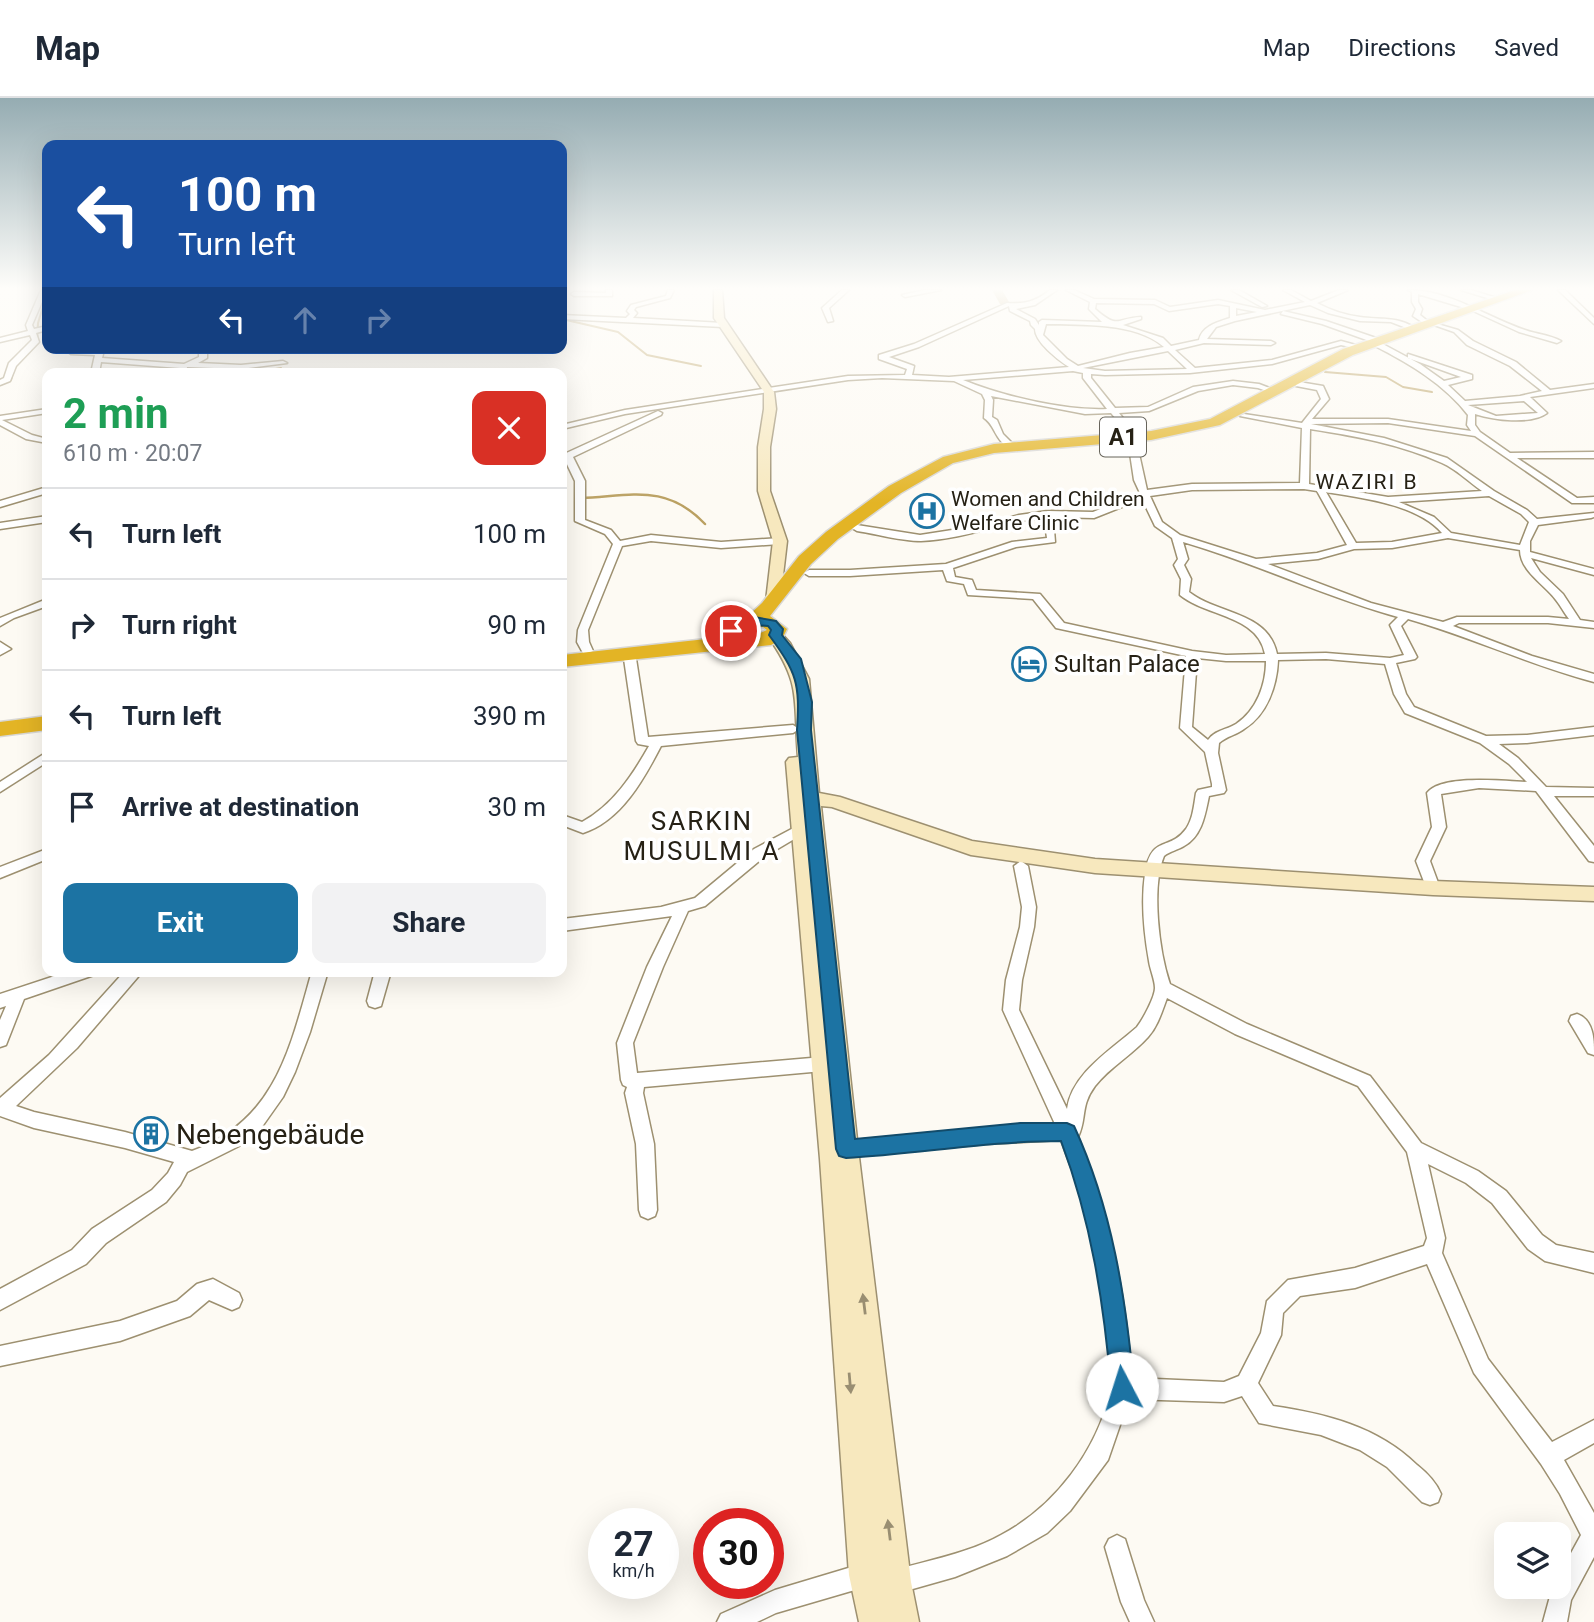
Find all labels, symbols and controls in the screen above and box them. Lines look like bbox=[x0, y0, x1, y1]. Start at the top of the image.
text: Map bbox=[35, 29, 100, 68]
text: Map bbox=[1263, 34, 1310, 62]
text: Directions bbox=[1348, 34, 1456, 62]
text: Saved bbox=[1494, 34, 1559, 62]
text: 100 m bbox=[178, 166, 317, 223]
icon: left bbox=[63, 168, 154, 259]
text: Turn left bbox=[178, 225, 296, 263]
icon: left bbox=[213, 301, 251, 339]
icon: ahead bbox=[286, 301, 324, 339]
icon: right bbox=[359, 301, 397, 339]
text: 2 min bbox=[63, 389, 169, 438]
button: close bbox=[472, 391, 546, 465]
road number: A1 bbox=[1100, 418, 1146, 456]
text: 610 m · 20:07 bbox=[63, 440, 202, 467]
district label: WAZIRI B bbox=[1315, 470, 1419, 494]
place label: Women and Children Welfare Clinic bbox=[951, 487, 1145, 535]
hospital icon: Women and Children Welfare Clinic bbox=[908, 492, 946, 530]
icon: left bbox=[63, 515, 101, 553]
text: Turn left bbox=[122, 519, 221, 549]
text: 100 m bbox=[473, 519, 546, 549]
pin bbox=[701, 601, 761, 661]
icon: right bbox=[63, 606, 101, 644]
text: Turn right bbox=[122, 610, 237, 640]
text: 90 m bbox=[488, 610, 546, 640]
icon: arrive bbox=[712, 612, 750, 650]
hotel icon: Sultan Palace bbox=[1010, 645, 1048, 683]
place label: Sultan Palace bbox=[1054, 650, 1200, 678]
icon: left bbox=[63, 697, 101, 735]
text: Turn left bbox=[122, 701, 221, 731]
text: 390 m bbox=[473, 701, 546, 731]
icon: arrive bbox=[63, 788, 101, 826]
text: Arrive at destination bbox=[122, 792, 359, 822]
text: 30 m bbox=[488, 792, 546, 822]
district label: SARKIN MUSULMI A bbox=[623, 806, 781, 866]
button: Exit bbox=[63, 883, 298, 963]
button: Share bbox=[312, 883, 546, 963]
building icon: Nebengebäude bbox=[132, 1115, 170, 1153]
place label: Nebengebäude bbox=[176, 1118, 364, 1151]
one-way arrow bbox=[858, 1293, 869, 1315]
position arrow bbox=[1085, 1351, 1159, 1425]
one-way arrow bbox=[845, 1373, 856, 1395]
speed limit sign: 30 bbox=[693, 1508, 784, 1599]
one-way arrow bbox=[884, 1519, 895, 1541]
map controls bbox=[1494, 1522, 1571, 1599]
button: layers bbox=[1494, 1522, 1571, 1599]
text: 27 bbox=[613, 1524, 654, 1565]
text: km/h bbox=[612, 1560, 655, 1581]

